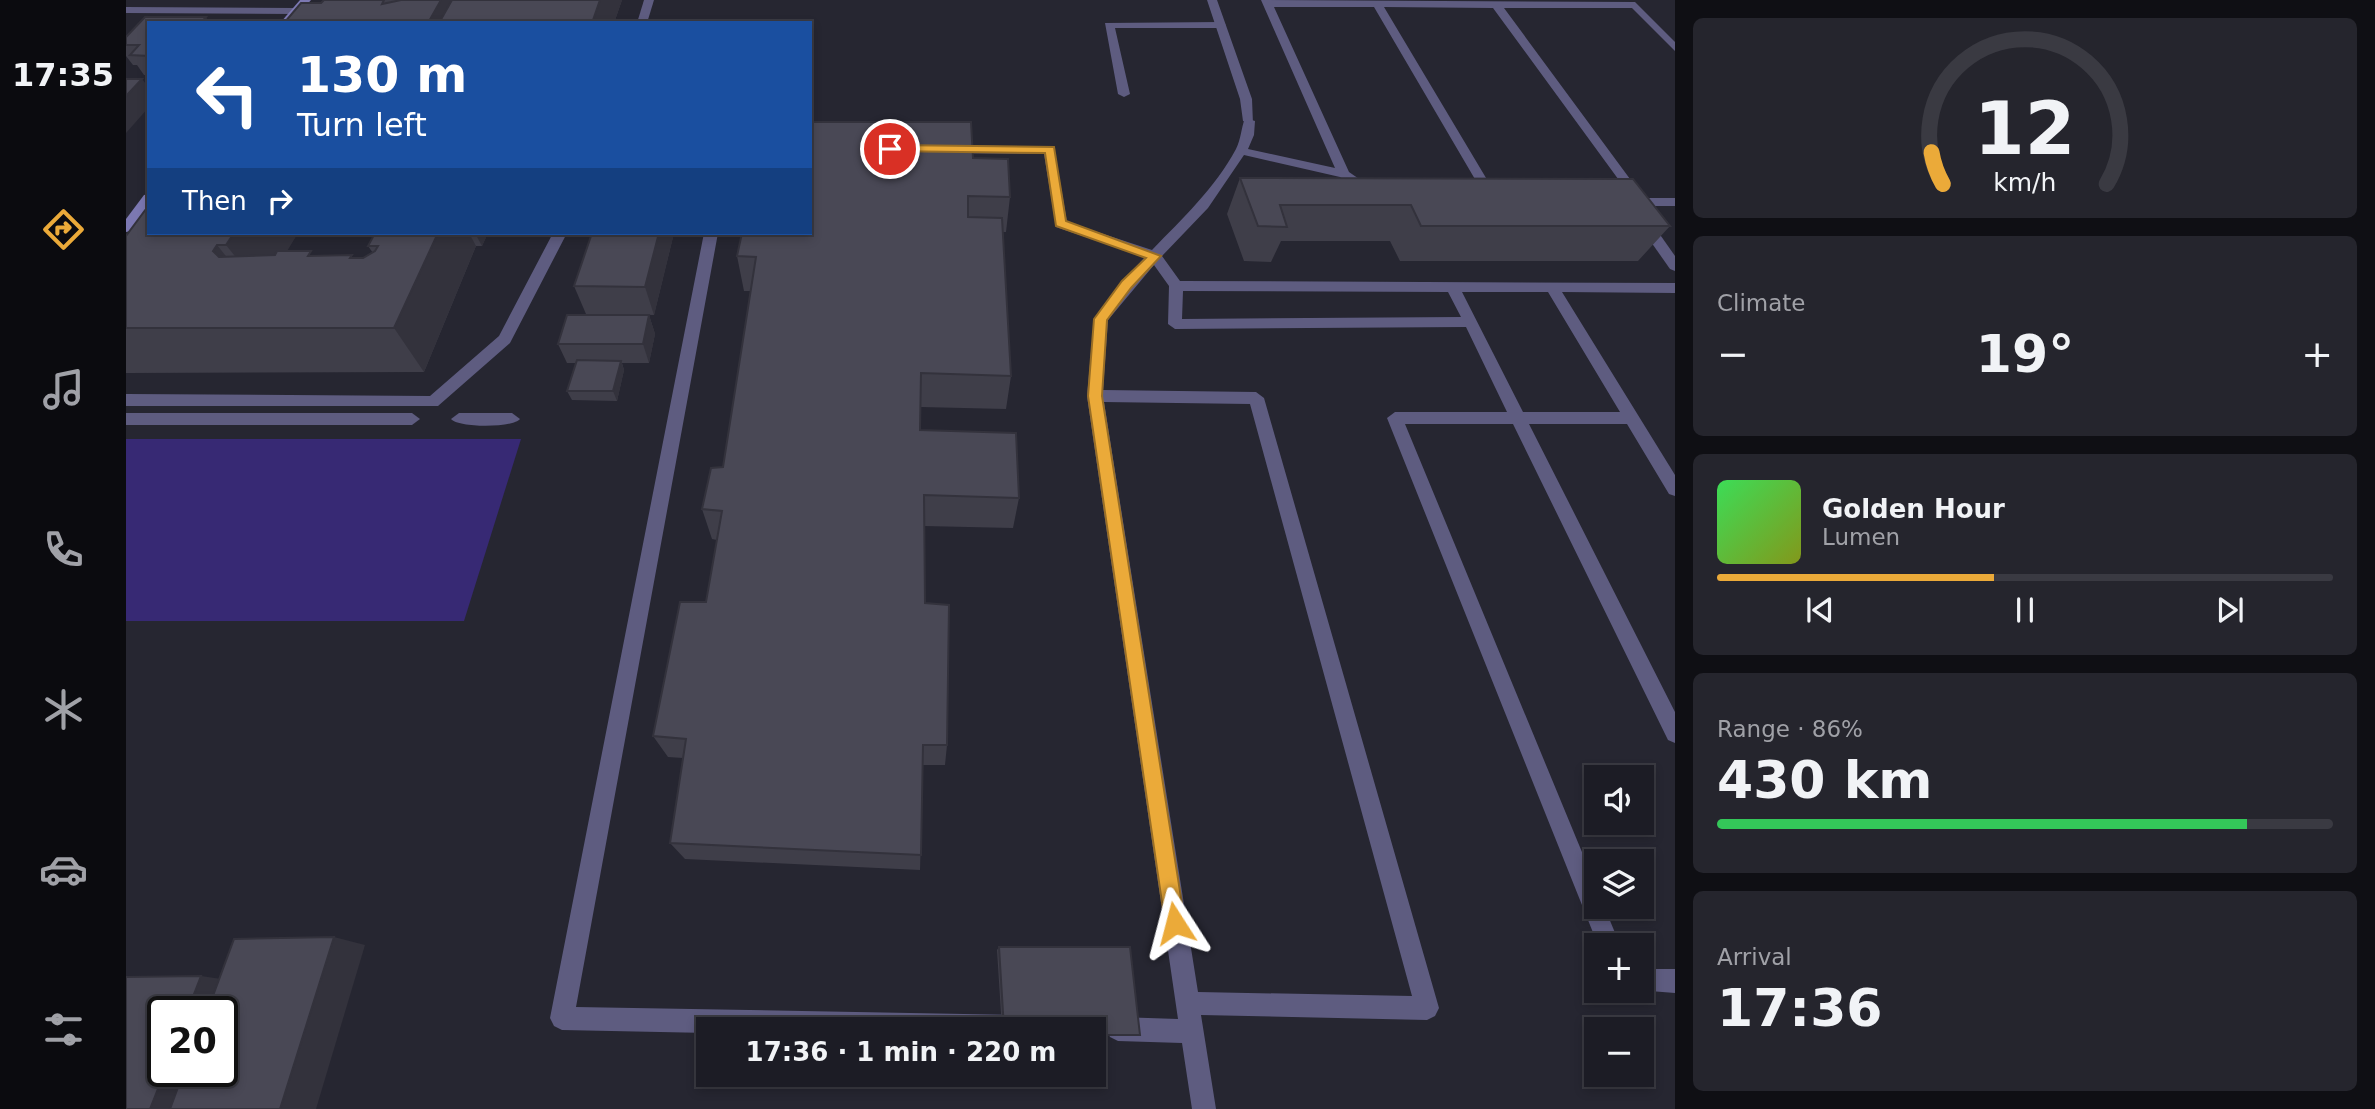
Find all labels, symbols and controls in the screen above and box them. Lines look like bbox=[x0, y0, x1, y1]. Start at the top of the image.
text: 130 m bbox=[297, 47, 467, 104]
icon: left bbox=[182, 49, 273, 140]
text: 17:35 bbox=[12, 56, 114, 94]
text: 12 bbox=[1974, 86, 2076, 171]
text: Turn left bbox=[297, 106, 427, 144]
pin bbox=[860, 119, 920, 179]
icon: arrive bbox=[871, 130, 909, 168]
text: km/h bbox=[1993, 168, 2057, 197]
icon: right bbox=[261, 182, 299, 220]
text: Then bbox=[182, 186, 247, 216]
icon: directions bbox=[39, 205, 88, 254]
text: Climate bbox=[1717, 290, 1806, 316]
text: 19° bbox=[1976, 324, 2074, 384]
text: − bbox=[1717, 332, 1749, 376]
text: + bbox=[2301, 332, 2333, 376]
icon: music bbox=[39, 365, 88, 414]
text: Golden Hour bbox=[1822, 494, 2005, 524]
text: Lumen bbox=[1822, 524, 1900, 550]
icon: phone bbox=[39, 525, 88, 574]
icon: previous bbox=[1801, 591, 1839, 629]
icon: pause bbox=[2006, 591, 2044, 629]
icon: next bbox=[2211, 591, 2249, 629]
icon: climate bbox=[39, 685, 88, 734]
text: Range · 86% bbox=[1717, 716, 1863, 742]
text: 430 km bbox=[1717, 750, 1932, 810]
map controls bbox=[1584, 765, 1654, 1087]
button: sound bbox=[1584, 765, 1654, 835]
icon: car bbox=[39, 845, 88, 894]
button: layers bbox=[1584, 849, 1654, 919]
position arrow bbox=[1138, 886, 1212, 960]
button: + bbox=[1584, 933, 1654, 1003]
text: Arrival bbox=[1717, 944, 1792, 970]
text: 17:36 bbox=[1717, 978, 1883, 1038]
speed limit sign: 20 bbox=[147, 996, 238, 1087]
icon: filters bbox=[39, 1005, 88, 1054]
button: − bbox=[1584, 1017, 1654, 1087]
text: 17:36 · 1 min · 220 m bbox=[746, 1037, 1056, 1067]

